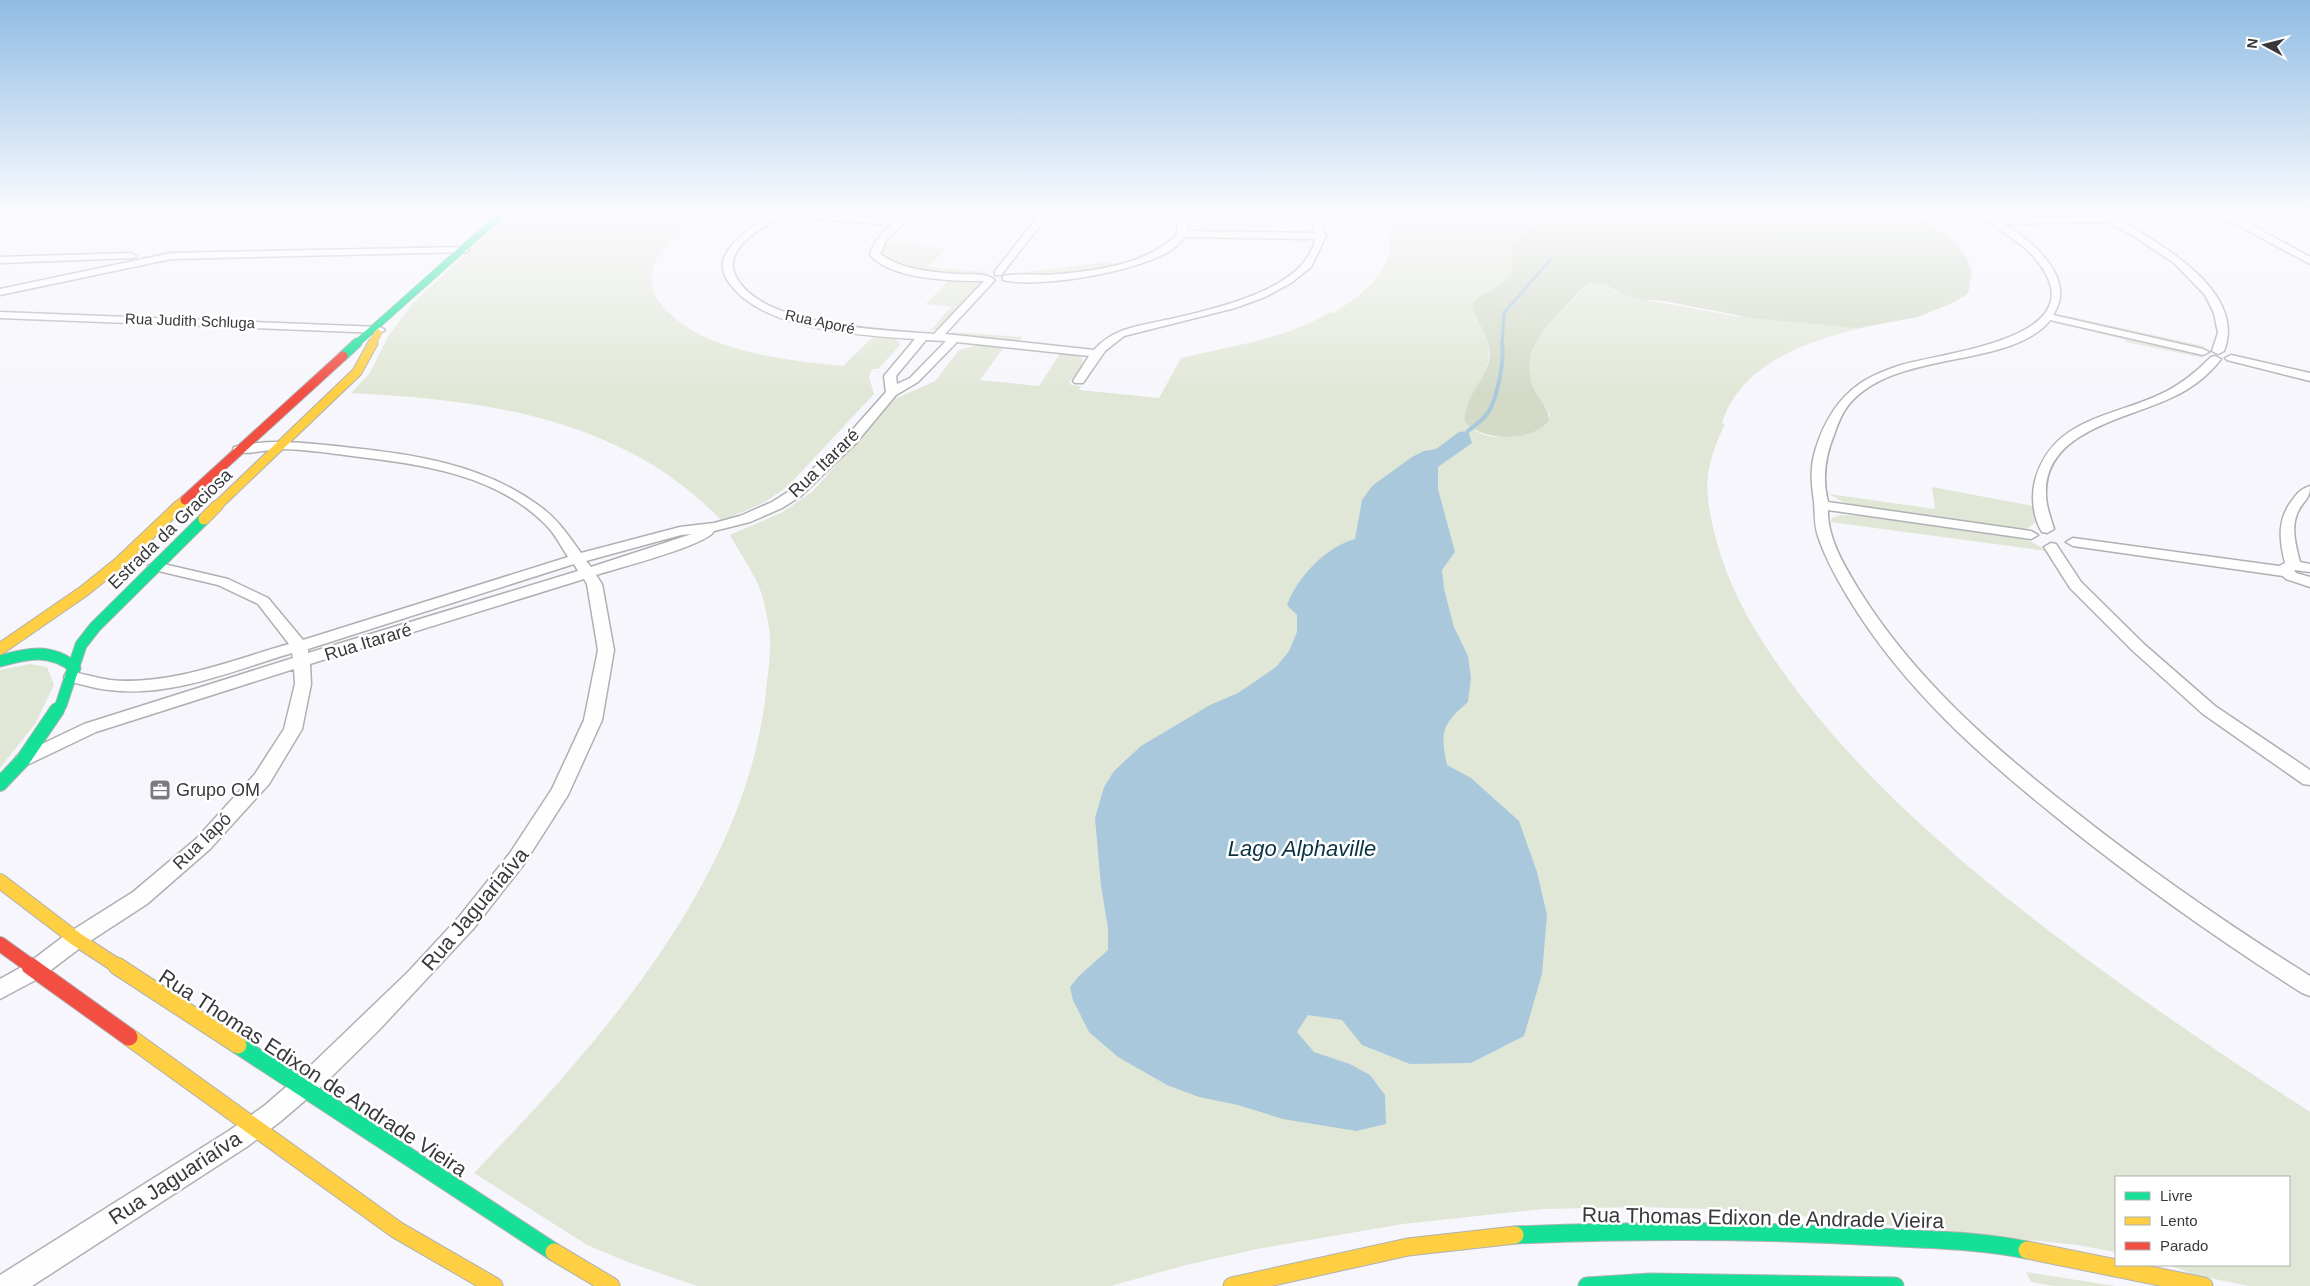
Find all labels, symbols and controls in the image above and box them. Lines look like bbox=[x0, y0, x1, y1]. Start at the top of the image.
north arrow bbox=[2240, 20, 2290, 70]
text: N bbox=[2244, 37, 2261, 49]
street label: Rua Aporé bbox=[784, 306, 857, 337]
street label: Rua Judith Schluga bbox=[125, 310, 256, 331]
street label: Rua Itararé bbox=[785, 425, 863, 501]
street label: Estrada da Graciosa bbox=[104, 464, 237, 593]
street label: Rua Itararé bbox=[322, 619, 414, 665]
office icon: Grupo OM bbox=[148, 778, 172, 802]
place label: Grupo OM bbox=[176, 780, 260, 800]
street label: Rua Iapó bbox=[169, 808, 235, 874]
water label: Lago Alphaville bbox=[1228, 836, 1376, 861]
street label: Rua Jaguariaíva bbox=[417, 842, 533, 975]
street label: Rua Thomas Edixon de Andrade Vieira bbox=[155, 964, 472, 1181]
street label: Rua Jaguariaíva bbox=[104, 1126, 245, 1229]
legend bbox=[2115, 1176, 2290, 1266]
text: Livre bbox=[2160, 1187, 2193, 1204]
street label: Rua Thomas Edixon de Andrade Vieira bbox=[1582, 1203, 1945, 1232]
text: Lento bbox=[2160, 1212, 2198, 1229]
text: Parado bbox=[2160, 1237, 2208, 1254]

